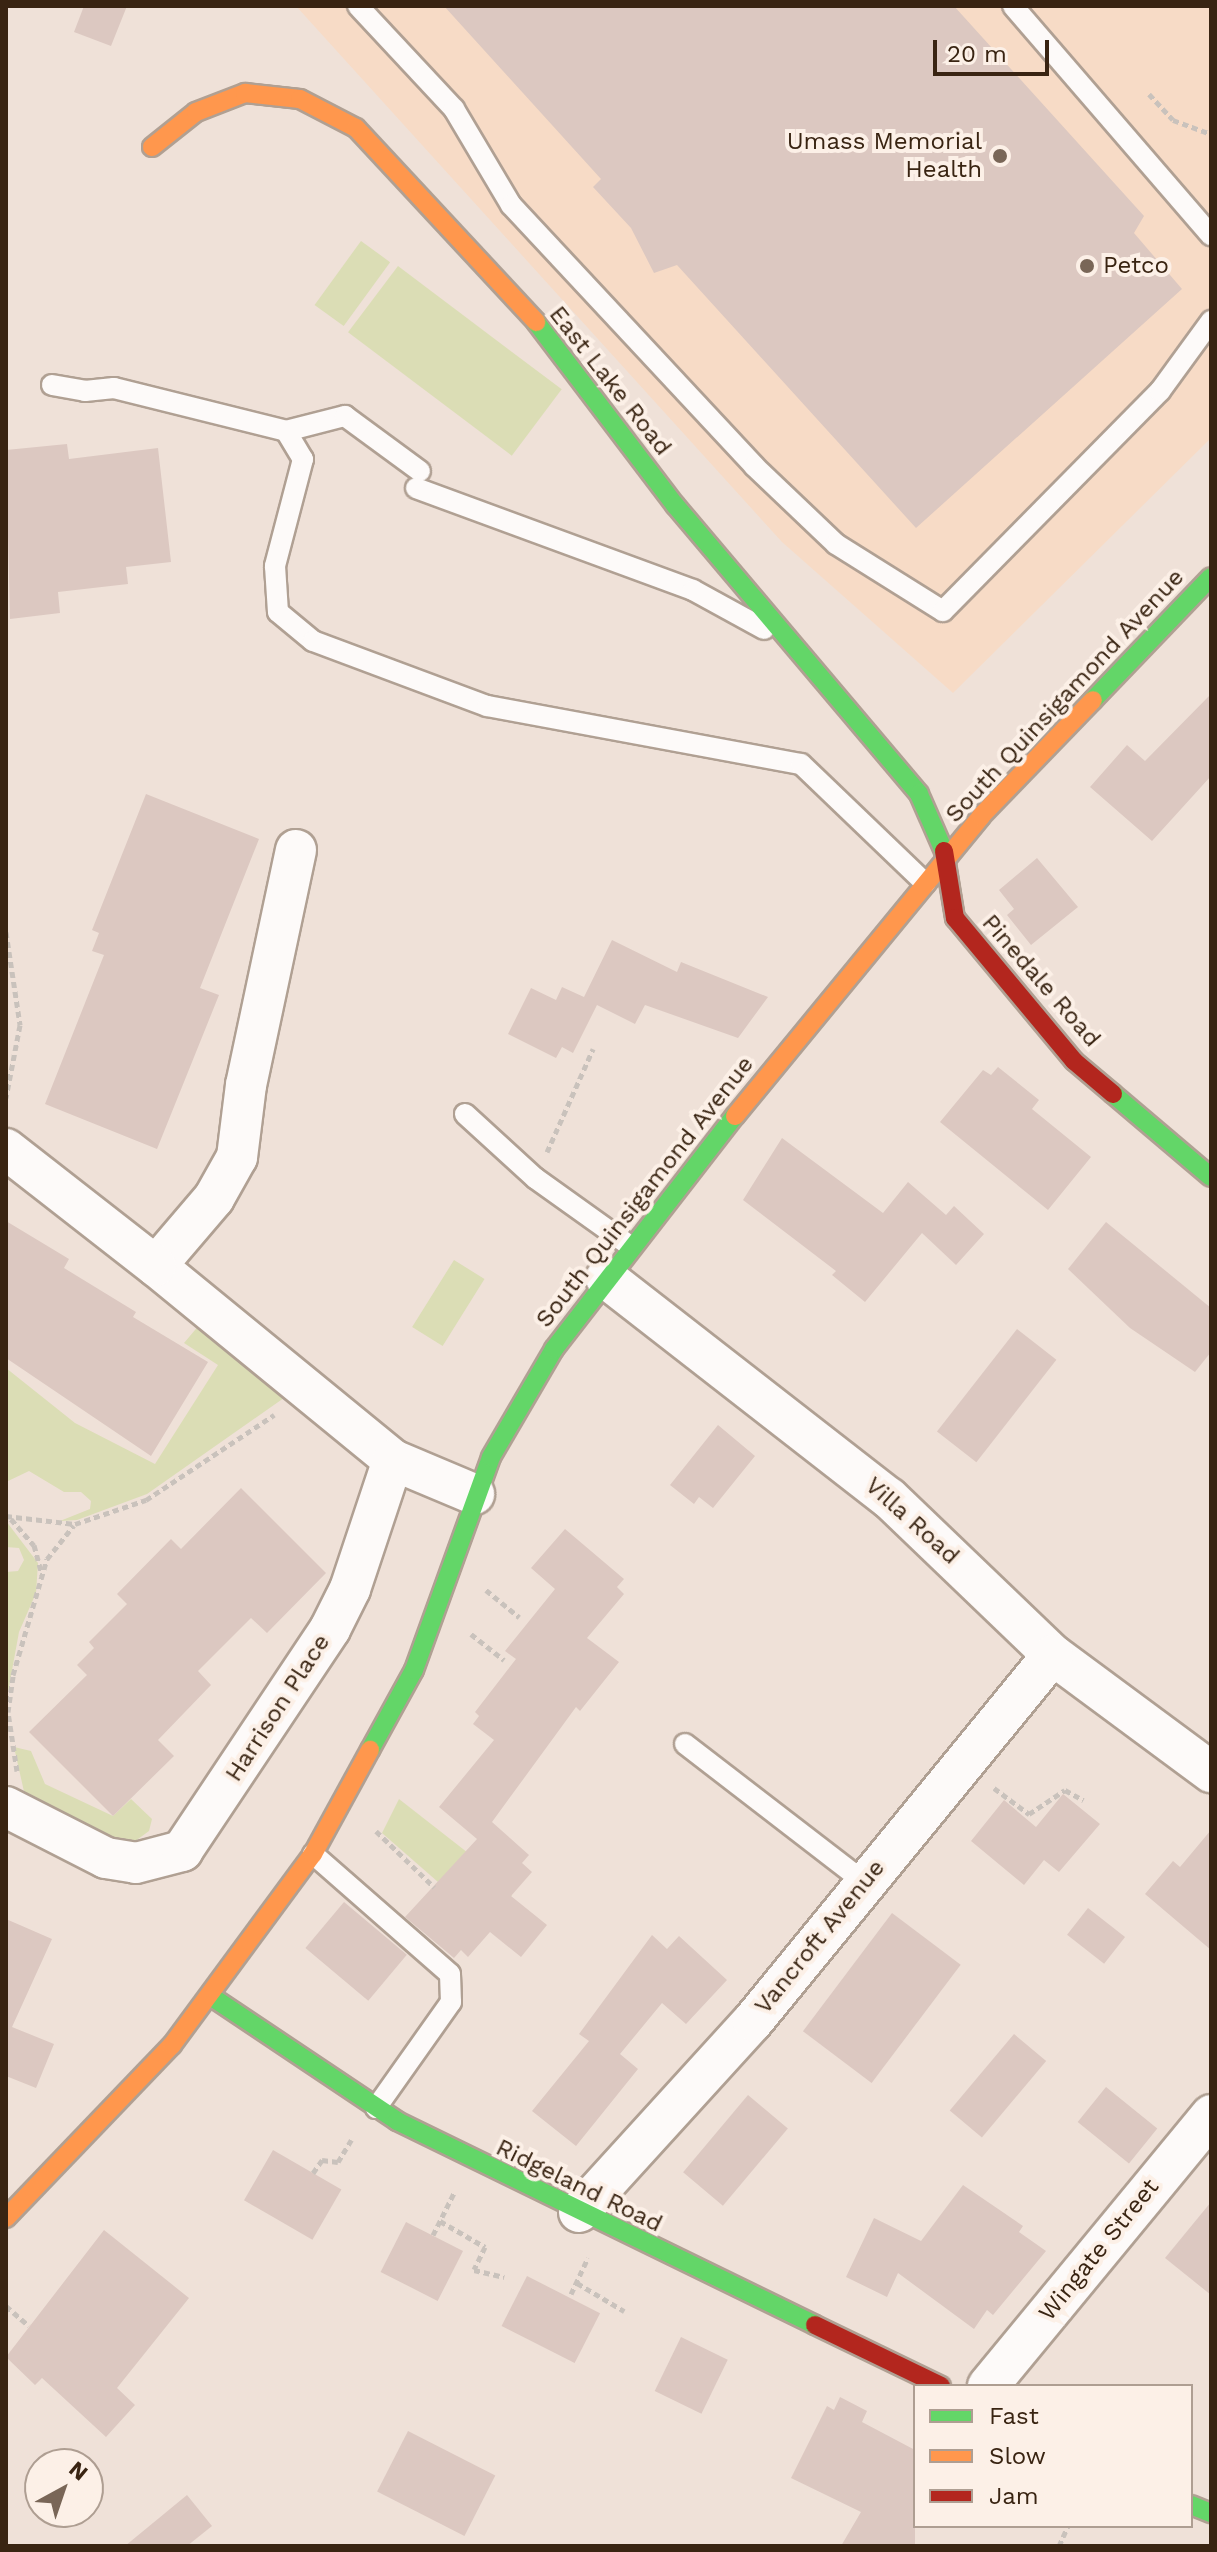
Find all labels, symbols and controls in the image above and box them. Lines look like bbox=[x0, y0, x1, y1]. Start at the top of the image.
scale bar bbox=[937, 24, 1053, 74]
text: 20 m bbox=[947, 40, 1007, 68]
place label: Umass Memorial Health bbox=[787, 128, 982, 184]
marker: Umass Memorial Health bbox=[989, 145, 1011, 167]
place label: Petco bbox=[1103, 252, 1169, 280]
marker: Petco bbox=[1078, 257, 1096, 275]
street label: East Lake Road bbox=[543, 301, 677, 461]
street label: South Quinsigamond Avenue bbox=[939, 563, 1191, 829]
street label: Pinedale Road bbox=[976, 909, 1106, 1053]
street label: South Quinsigamond Avenue bbox=[530, 1050, 760, 1334]
street label: Villa Road bbox=[859, 1471, 965, 1571]
street label: Harrison Place bbox=[220, 1629, 336, 1787]
street label: Vancroft Avenue bbox=[749, 1854, 891, 2020]
street label: Ridgeland Road bbox=[491, 2133, 667, 2239]
street label: Wingate Street bbox=[1033, 2173, 1165, 2327]
legend bbox=[913, 2384, 1193, 2528]
text: Fast bbox=[989, 2402, 1039, 2430]
text: Slow bbox=[989, 2442, 1046, 2470]
north arrow bbox=[24, 2448, 104, 2528]
text: N bbox=[64, 2456, 93, 2486]
text: Jam bbox=[989, 2482, 1039, 2510]

